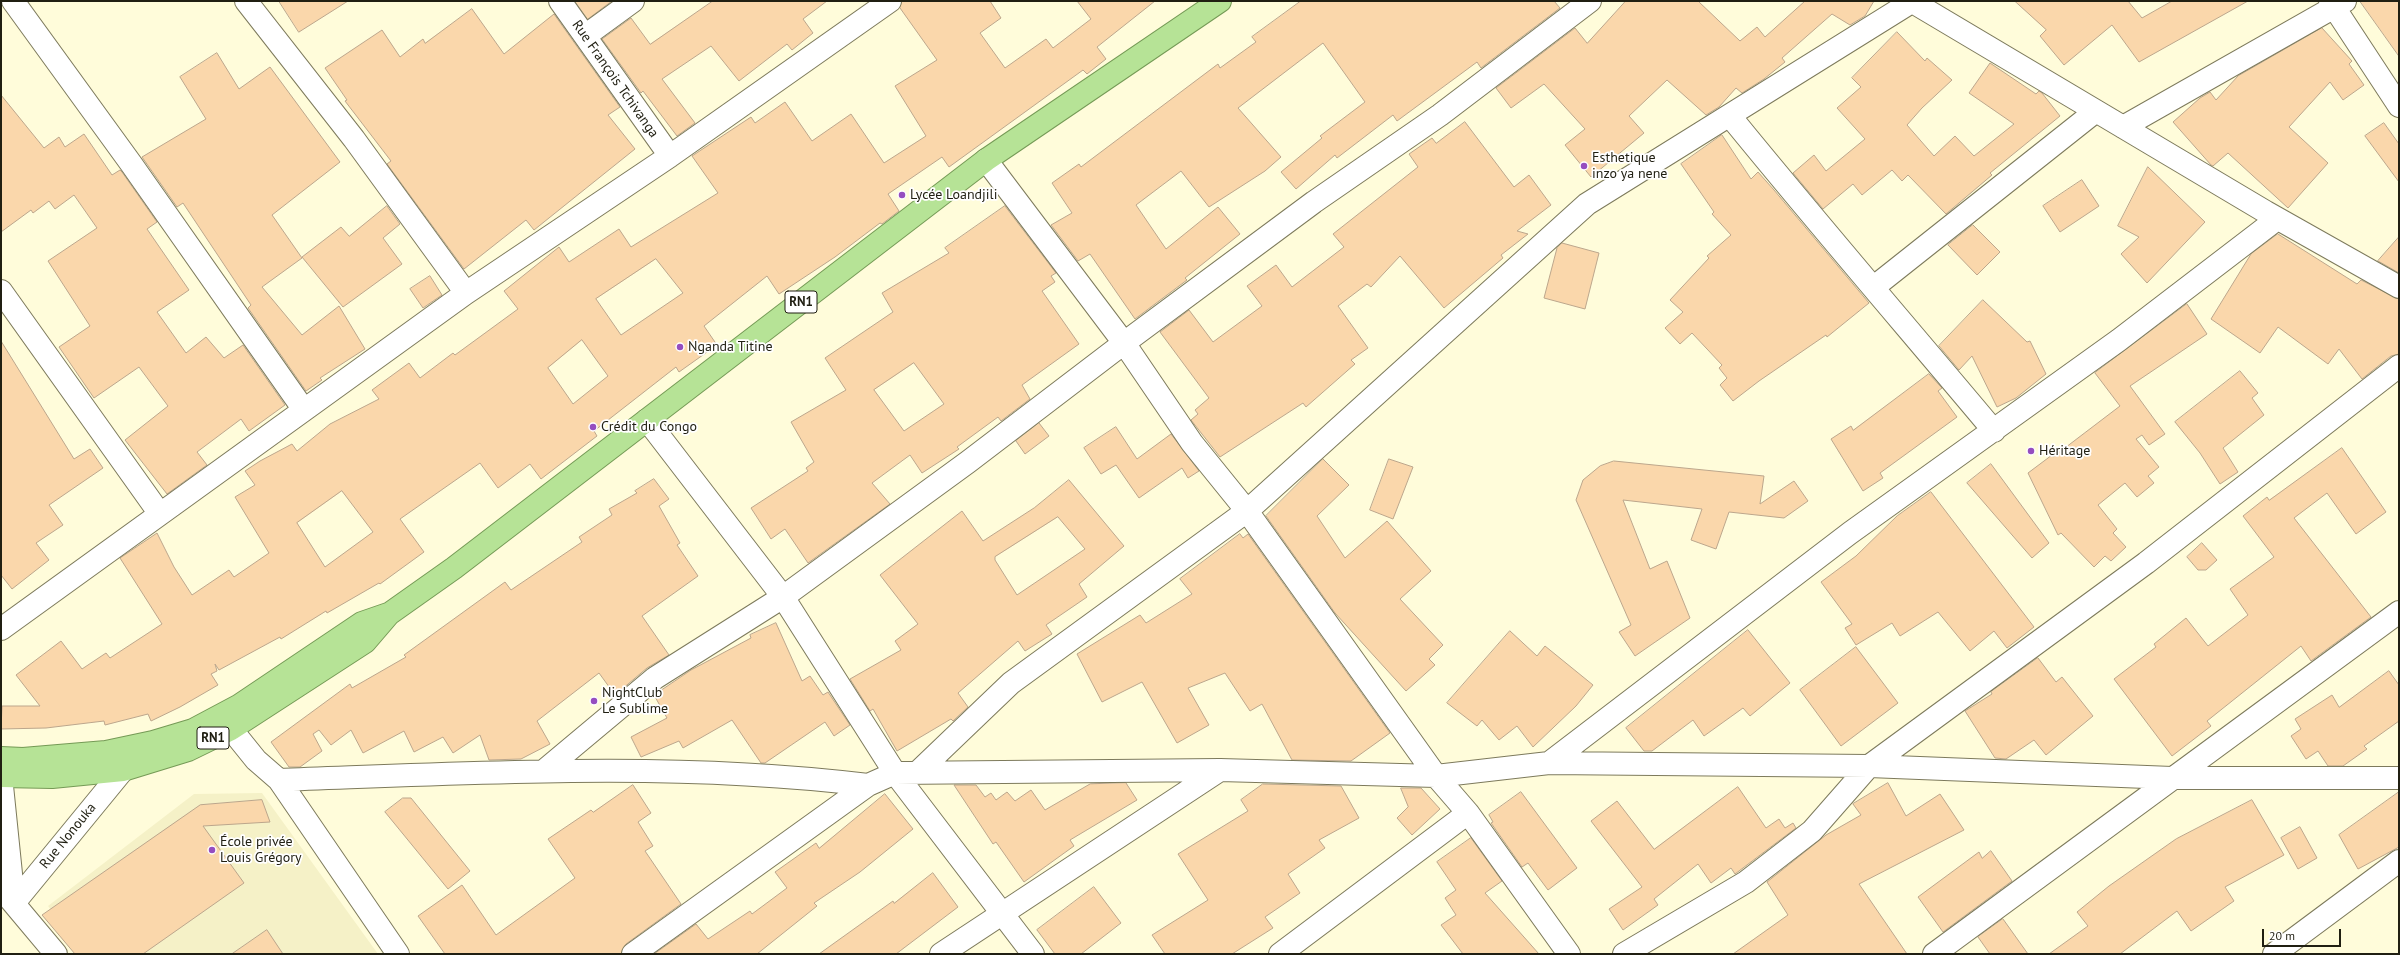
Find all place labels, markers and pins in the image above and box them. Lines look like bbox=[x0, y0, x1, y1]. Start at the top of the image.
place label: Esthetique inzo ya nene bbox=[1592, 150, 1667, 182]
marker: Esthetique inzo ya nene bbox=[1579, 161, 1589, 171]
place label: Lycée Loandjili bbox=[910, 187, 997, 203]
marker: Lycée Loandjili bbox=[897, 190, 907, 200]
place label: Nganda Titine bbox=[688, 339, 773, 355]
marker: Nganda Titine bbox=[675, 342, 685, 352]
place label: Crédit du Congo bbox=[601, 419, 697, 435]
marker: Crédit du Congo bbox=[588, 422, 598, 432]
place label: Héritage bbox=[2039, 443, 2090, 459]
marker: Héritage bbox=[2026, 446, 2036, 456]
place label: NightClub Le Sublime bbox=[602, 685, 668, 718]
marker: NightClub Le Sublime bbox=[589, 696, 599, 706]
place label: École privée Louis Grégory bbox=[220, 834, 301, 866]
marker: École privée Louis Grégory bbox=[207, 845, 217, 855]

